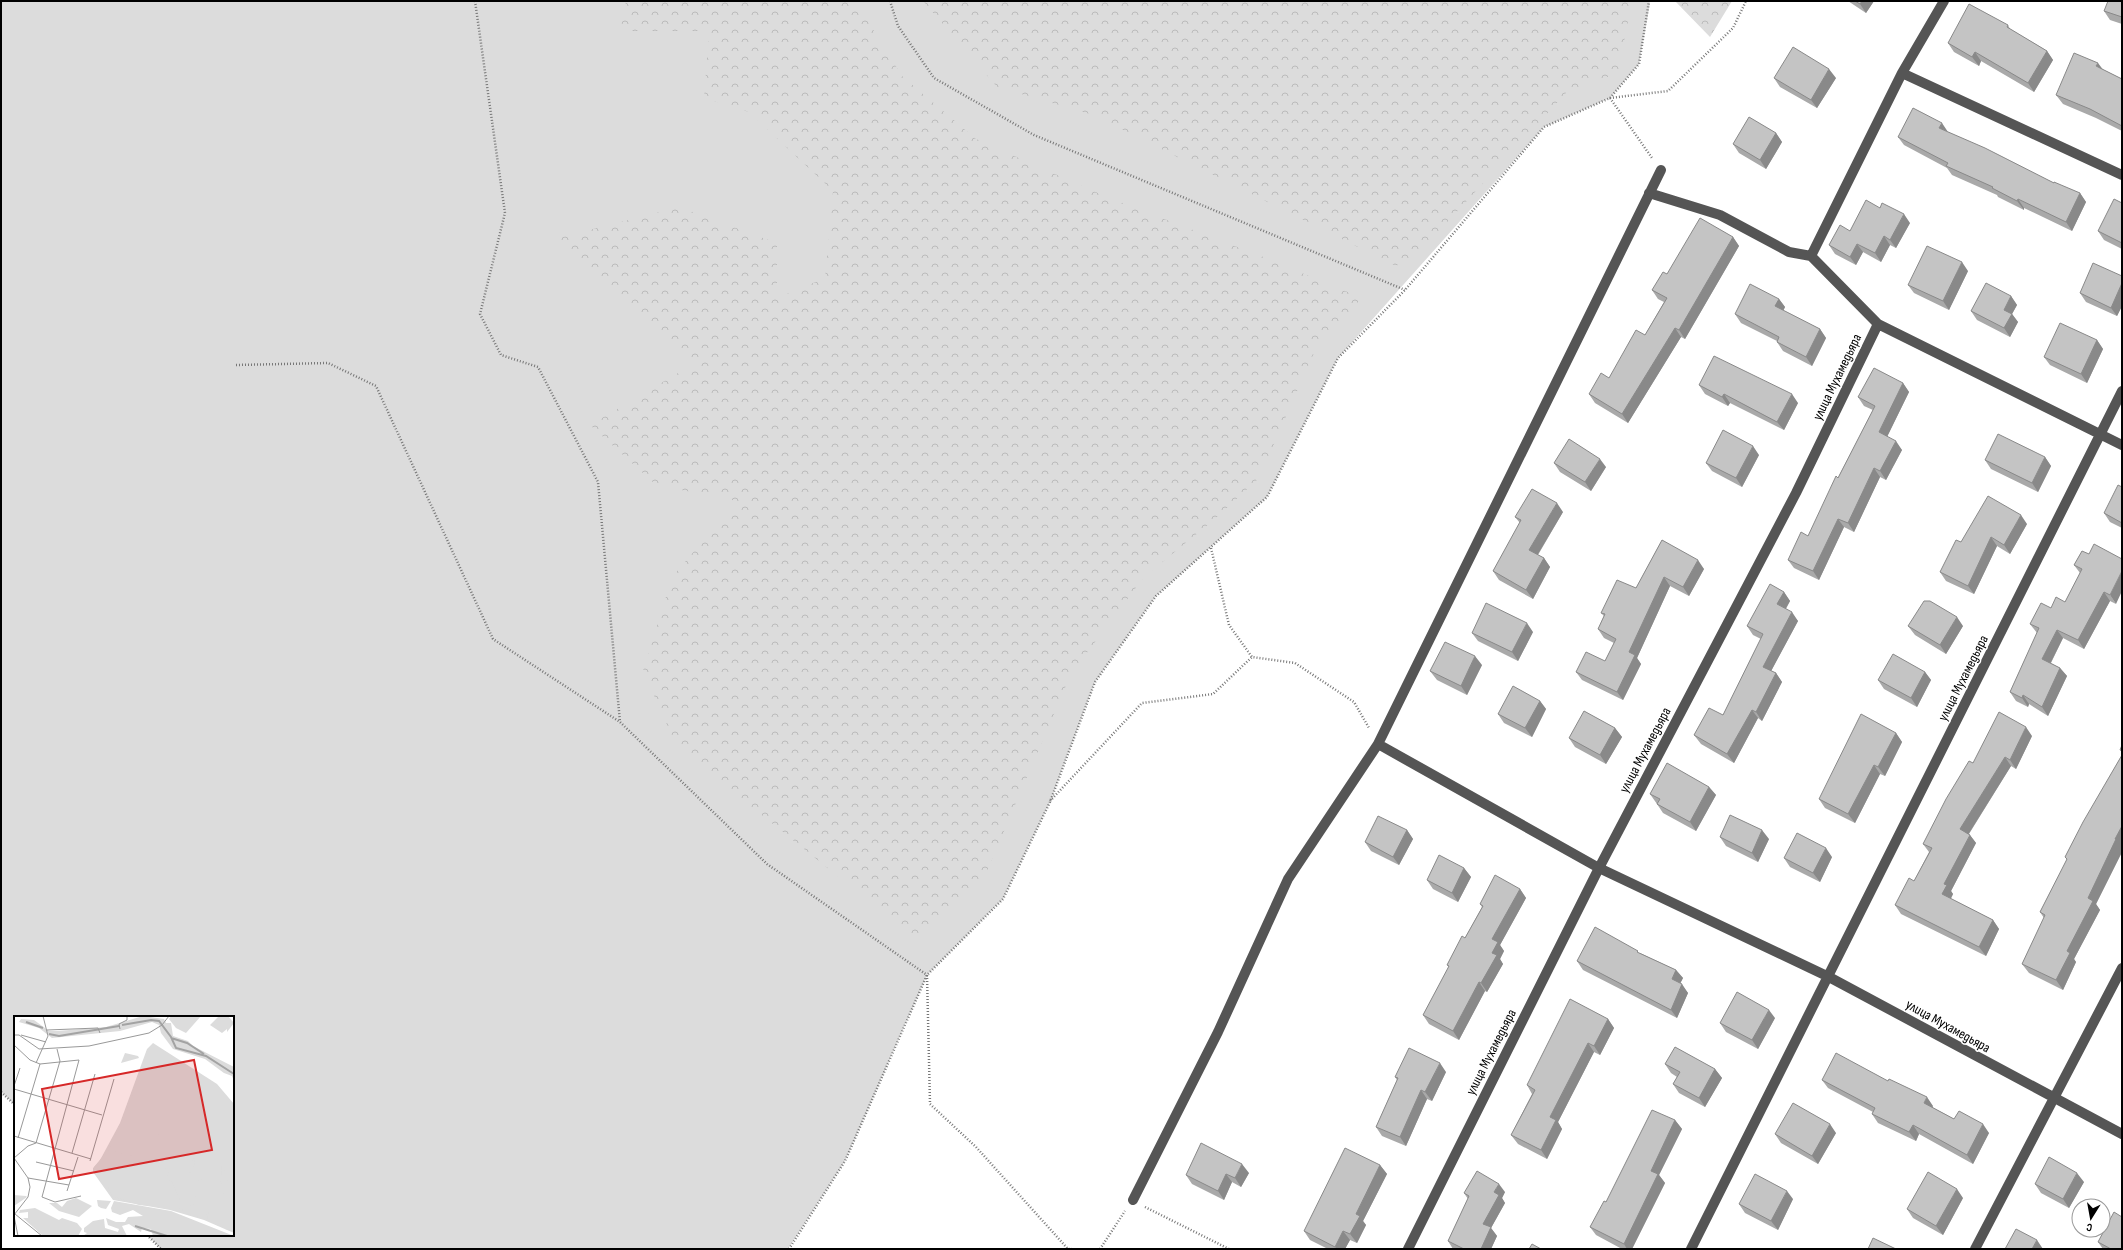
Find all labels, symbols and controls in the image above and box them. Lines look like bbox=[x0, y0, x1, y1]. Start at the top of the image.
street label: улица Мухамедьяра bbox=[1809, 331, 1865, 423]
street label: улица Мухамедьяра bbox=[1934, 632, 1992, 724]
street label: улица Мухамедьяра bbox=[1615, 704, 1675, 796]
street label: улица Мухамедьяра bbox=[1903, 996, 1993, 1056]
street label: улица Мухамедьяра bbox=[1462, 1006, 1520, 1098]
inset map bbox=[14, 1016, 234, 1236]
north arrow bbox=[2071, 1198, 2111, 1238]
text: С bbox=[2085, 1220, 2093, 1234]

